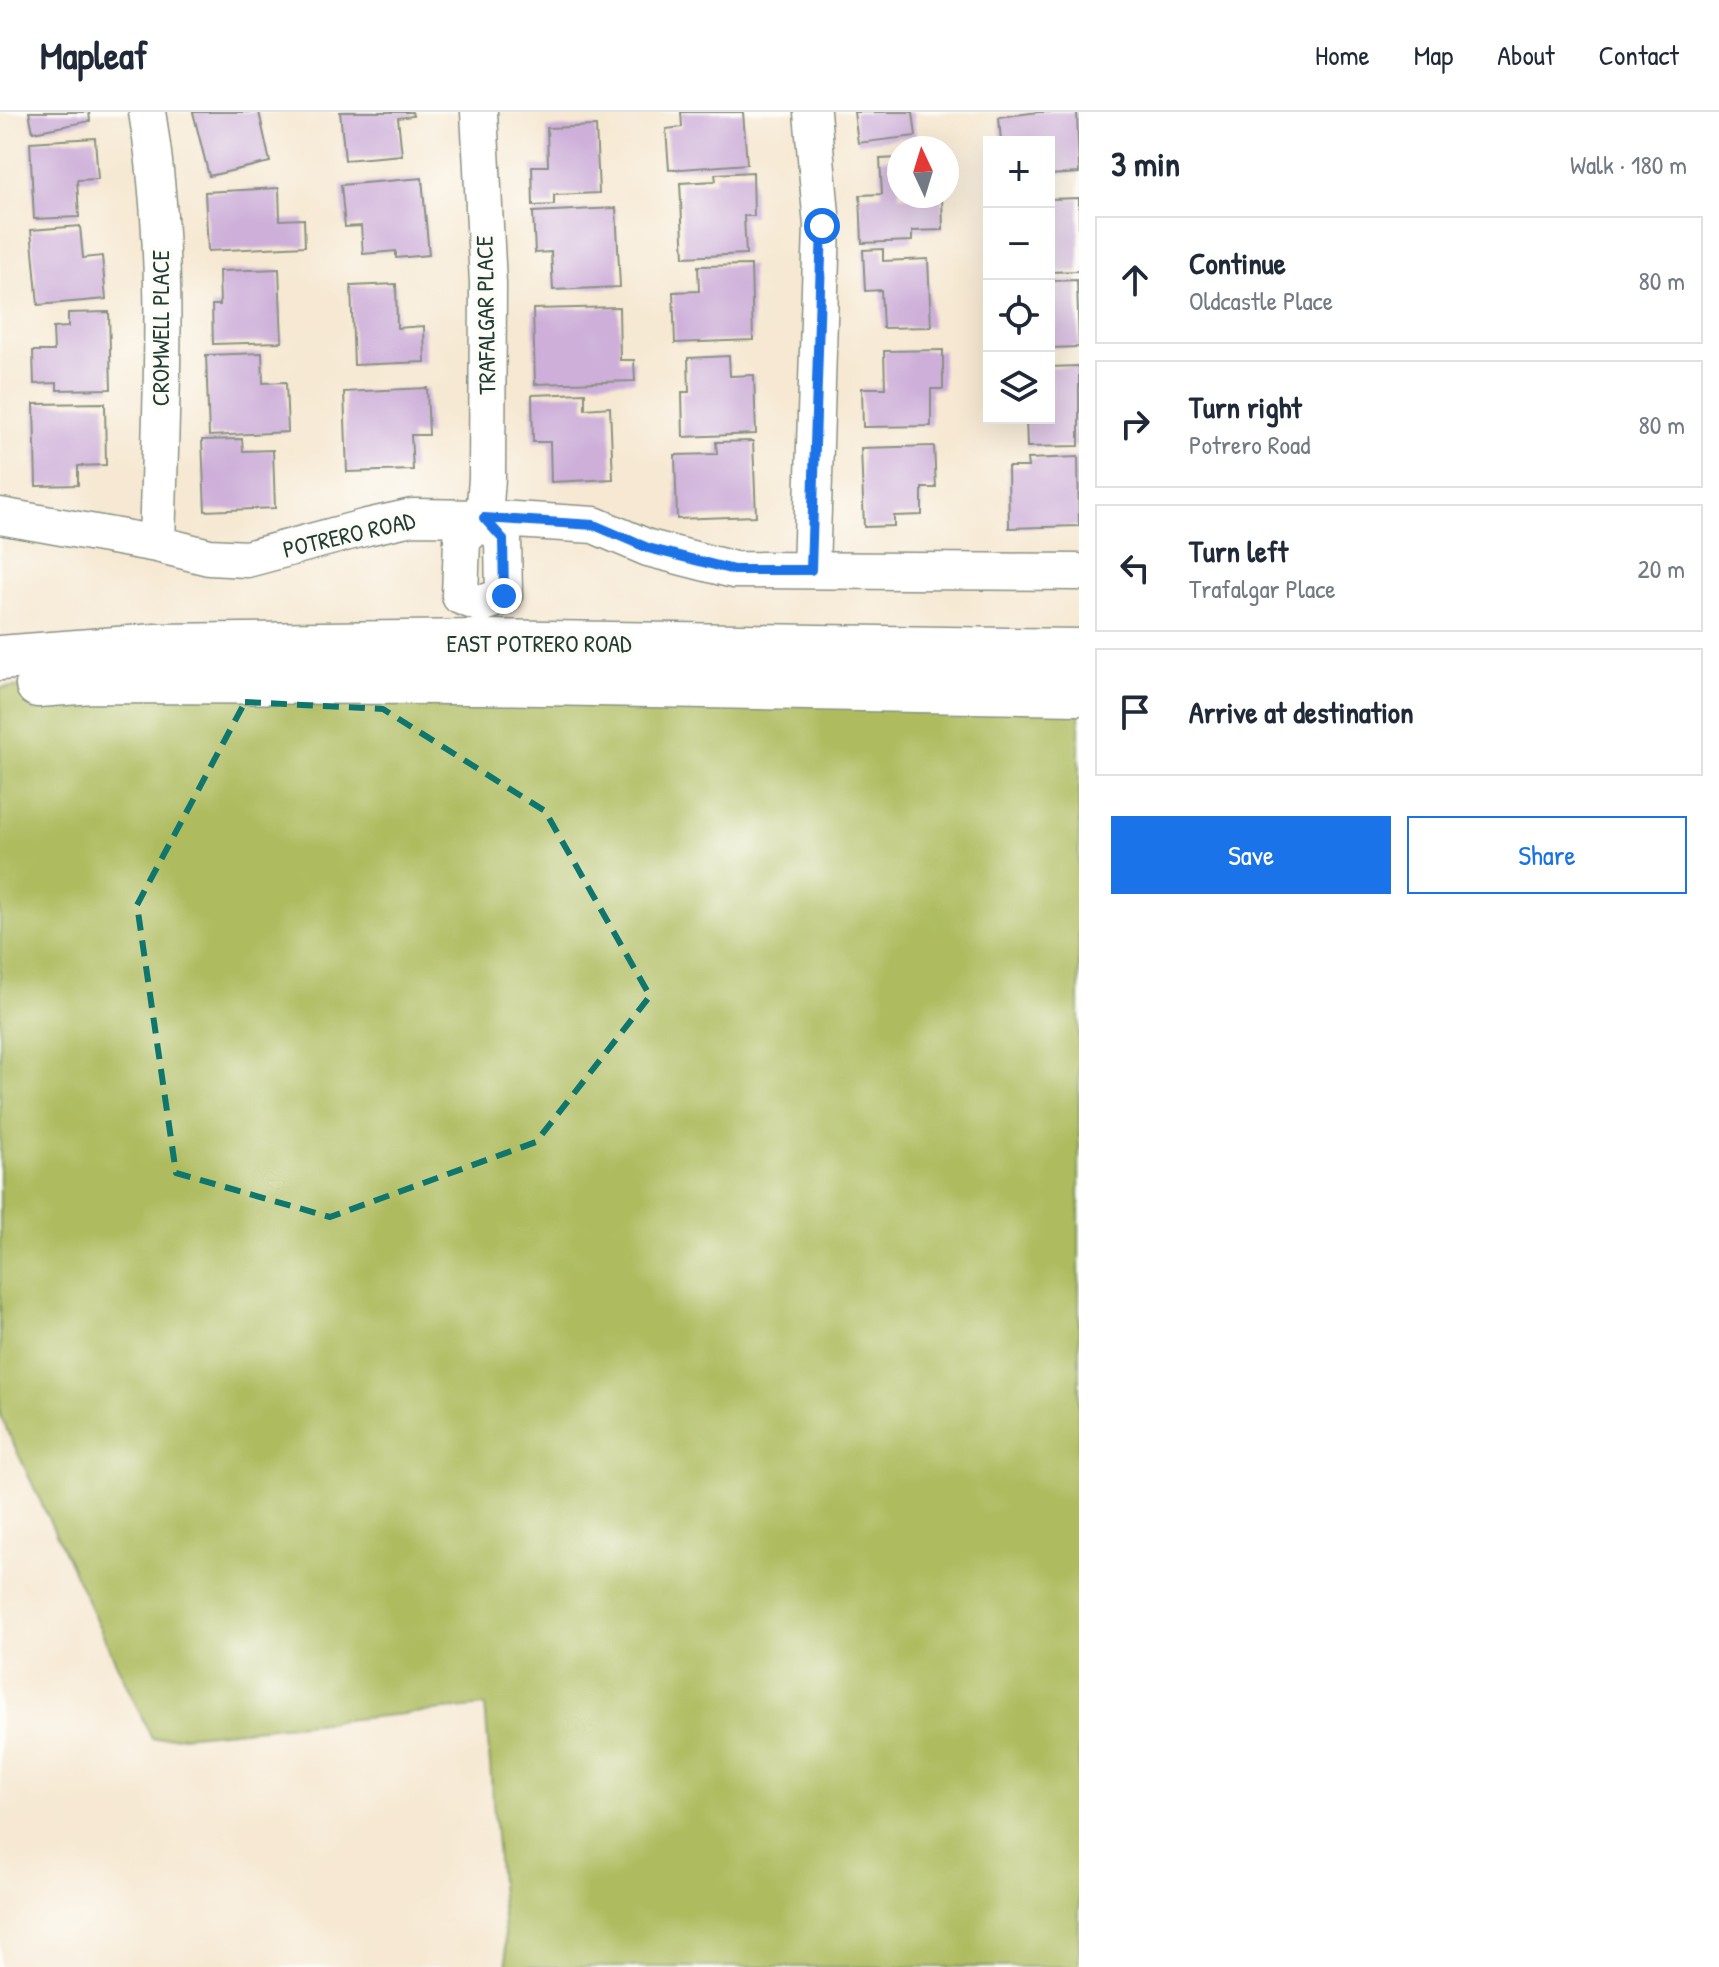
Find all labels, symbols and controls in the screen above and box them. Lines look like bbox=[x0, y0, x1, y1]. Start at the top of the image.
text: Mapleaf bbox=[40, 29, 148, 81]
text: Home bbox=[1315, 36, 1370, 74]
text: Map bbox=[1414, 36, 1453, 74]
text: About bbox=[1497, 36, 1555, 74]
text: Contact bbox=[1599, 36, 1679, 74]
north arrow bbox=[887, 136, 959, 208]
map controls bbox=[983, 136, 1055, 424]
button: + bbox=[983, 136, 1055, 208]
text: 3 min bbox=[1111, 141, 1180, 187]
text: Walk · 180 m bbox=[1570, 147, 1687, 182]
route start bbox=[804, 208, 840, 244]
button: − bbox=[983, 208, 1055, 280]
street label: TRAFALGAR PLACE bbox=[468, 235, 502, 395]
text: Continue bbox=[1189, 243, 1286, 283]
street label: CROMWELL PLACE bbox=[144, 249, 176, 406]
icon: ahead bbox=[1113, 258, 1157, 302]
text: 80 m bbox=[1638, 263, 1685, 298]
button: locate bbox=[983, 280, 1055, 352]
text: Oldcastle Place bbox=[1189, 283, 1333, 318]
button: layers bbox=[983, 352, 1055, 424]
text: Turn right bbox=[1189, 387, 1302, 427]
icon: right bbox=[1113, 402, 1157, 446]
text: 80 m bbox=[1638, 407, 1685, 442]
text: Potrero Road bbox=[1189, 427, 1310, 462]
street label: POTRERO ROAD bbox=[280, 503, 419, 565]
text: Turn left bbox=[1189, 531, 1288, 571]
icon: left bbox=[1113, 546, 1157, 590]
text: 20 m bbox=[1638, 551, 1685, 586]
text: Trafalgar Place bbox=[1189, 571, 1336, 606]
route end bbox=[486, 578, 522, 614]
street label: EAST POTRERO ROAD bbox=[447, 627, 632, 659]
icon: arrive bbox=[1113, 690, 1157, 734]
text: Arrive at destination bbox=[1189, 692, 1414, 732]
button: Save bbox=[1111, 816, 1391, 894]
button: Share bbox=[1407, 816, 1687, 894]

